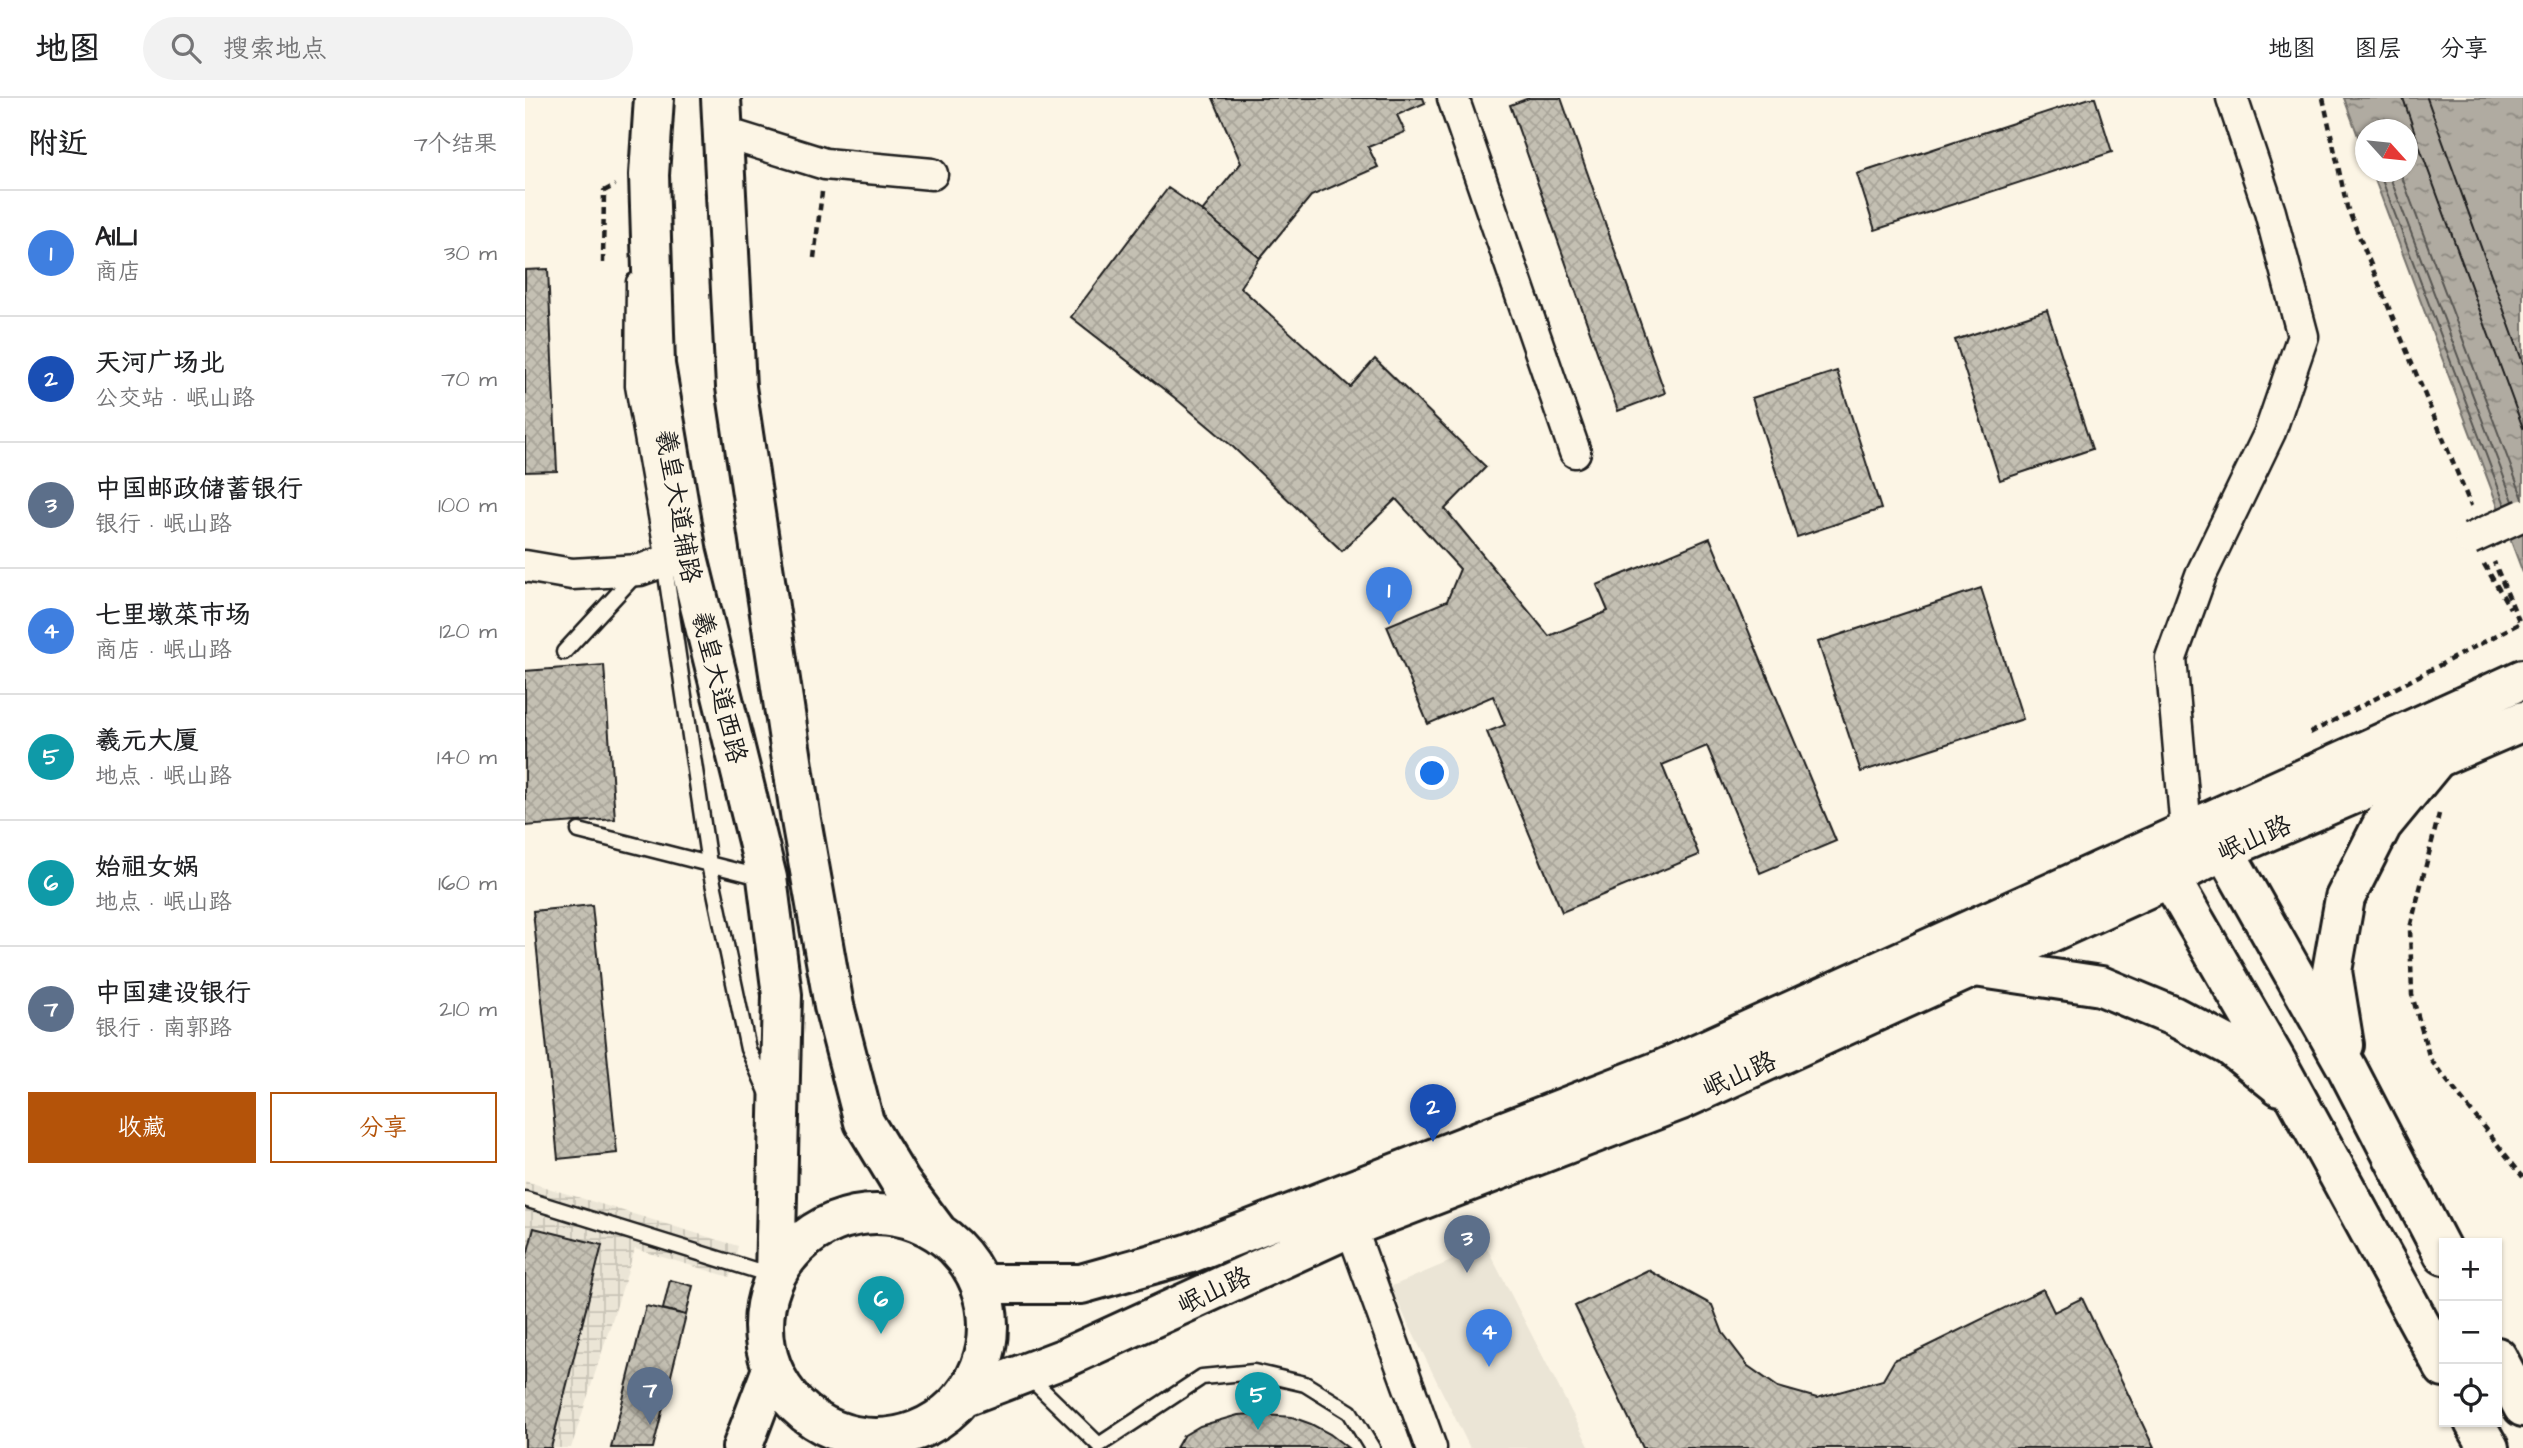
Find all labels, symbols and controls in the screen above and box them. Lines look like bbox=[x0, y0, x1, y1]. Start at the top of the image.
search box bbox=[143, 17, 633, 80]
text: 地图 bbox=[35, 26, 101, 72]
icon: search bbox=[167, 29, 205, 67]
text: 搜索地点 bbox=[223, 31, 327, 67]
text: 地图 bbox=[2268, 32, 2316, 66]
text: 图层 bbox=[2354, 32, 2402, 66]
text: 分享 bbox=[2440, 32, 2488, 66]
north arrow bbox=[2355, 119, 2418, 182]
text: 附近 bbox=[28, 123, 88, 165]
text: 7个结果 bbox=[414, 128, 497, 160]
text: AILI bbox=[95, 219, 138, 255]
text: 1 bbox=[50, 237, 52, 269]
text: 30 m bbox=[444, 237, 497, 269]
text: 商店 bbox=[95, 256, 141, 288]
text: 天河广场北 bbox=[95, 345, 225, 381]
text: 2 bbox=[44, 363, 58, 395]
text: 70 m bbox=[441, 363, 497, 395]
text: 公交站 · 岷山路 bbox=[95, 382, 255, 414]
street label: 羲皇大道辅路 bbox=[647, 426, 709, 586]
text: 中国邮政储蓄银行 bbox=[95, 471, 303, 507]
text: 3 bbox=[45, 489, 57, 521]
text: 100 m bbox=[438, 489, 497, 521]
text: 银行 · 岷山路 bbox=[95, 508, 232, 540]
pin: 1 bbox=[1366, 567, 1412, 625]
text: 七里墩菜市场 bbox=[95, 597, 251, 633]
street label: 羲皇大道西路 bbox=[683, 607, 755, 767]
text: 4 bbox=[43, 615, 59, 647]
text: 120 m bbox=[439, 615, 497, 647]
text: 商店 · 岷山路 bbox=[95, 634, 232, 666]
text: 羲元大厦 bbox=[95, 723, 199, 759]
text: 5 bbox=[43, 741, 59, 773]
text: 140 m bbox=[437, 741, 497, 773]
your location bbox=[1415, 756, 1449, 790]
text: 地点 · 岷山路 bbox=[95, 760, 232, 792]
street label: 岷山路 bbox=[2211, 807, 2297, 871]
text: 始祖女娲 bbox=[95, 849, 199, 885]
text: 6 bbox=[44, 867, 58, 899]
text: 160 m bbox=[438, 867, 497, 899]
text: 地点 · 岷山路 bbox=[95, 886, 232, 918]
text: 中国建设银行 bbox=[95, 975, 251, 1011]
text: 7 bbox=[44, 993, 58, 1025]
text: 210 m bbox=[439, 993, 497, 1025]
text: 银行 · 南郭路 bbox=[95, 1012, 232, 1044]
street label: 岷山路 bbox=[1696, 1043, 1782, 1107]
pin: 2 bbox=[1410, 1084, 1456, 1142]
button: 收藏 bbox=[28, 1092, 256, 1163]
button: 分享 bbox=[270, 1092, 497, 1163]
pin: 3 bbox=[1444, 1215, 1490, 1273]
map controls bbox=[2439, 1238, 2502, 1427]
button: + bbox=[2439, 1238, 2502, 1301]
street label: 岷山路 bbox=[1171, 1258, 1257, 1324]
pin: 6 bbox=[858, 1276, 904, 1334]
button: − bbox=[2439, 1301, 2502, 1364]
pin: 4 bbox=[1466, 1309, 1512, 1367]
button: locate bbox=[2439, 1364, 2502, 1427]
pin: 7 bbox=[627, 1367, 673, 1425]
pin: 5 bbox=[1235, 1372, 1281, 1430]

